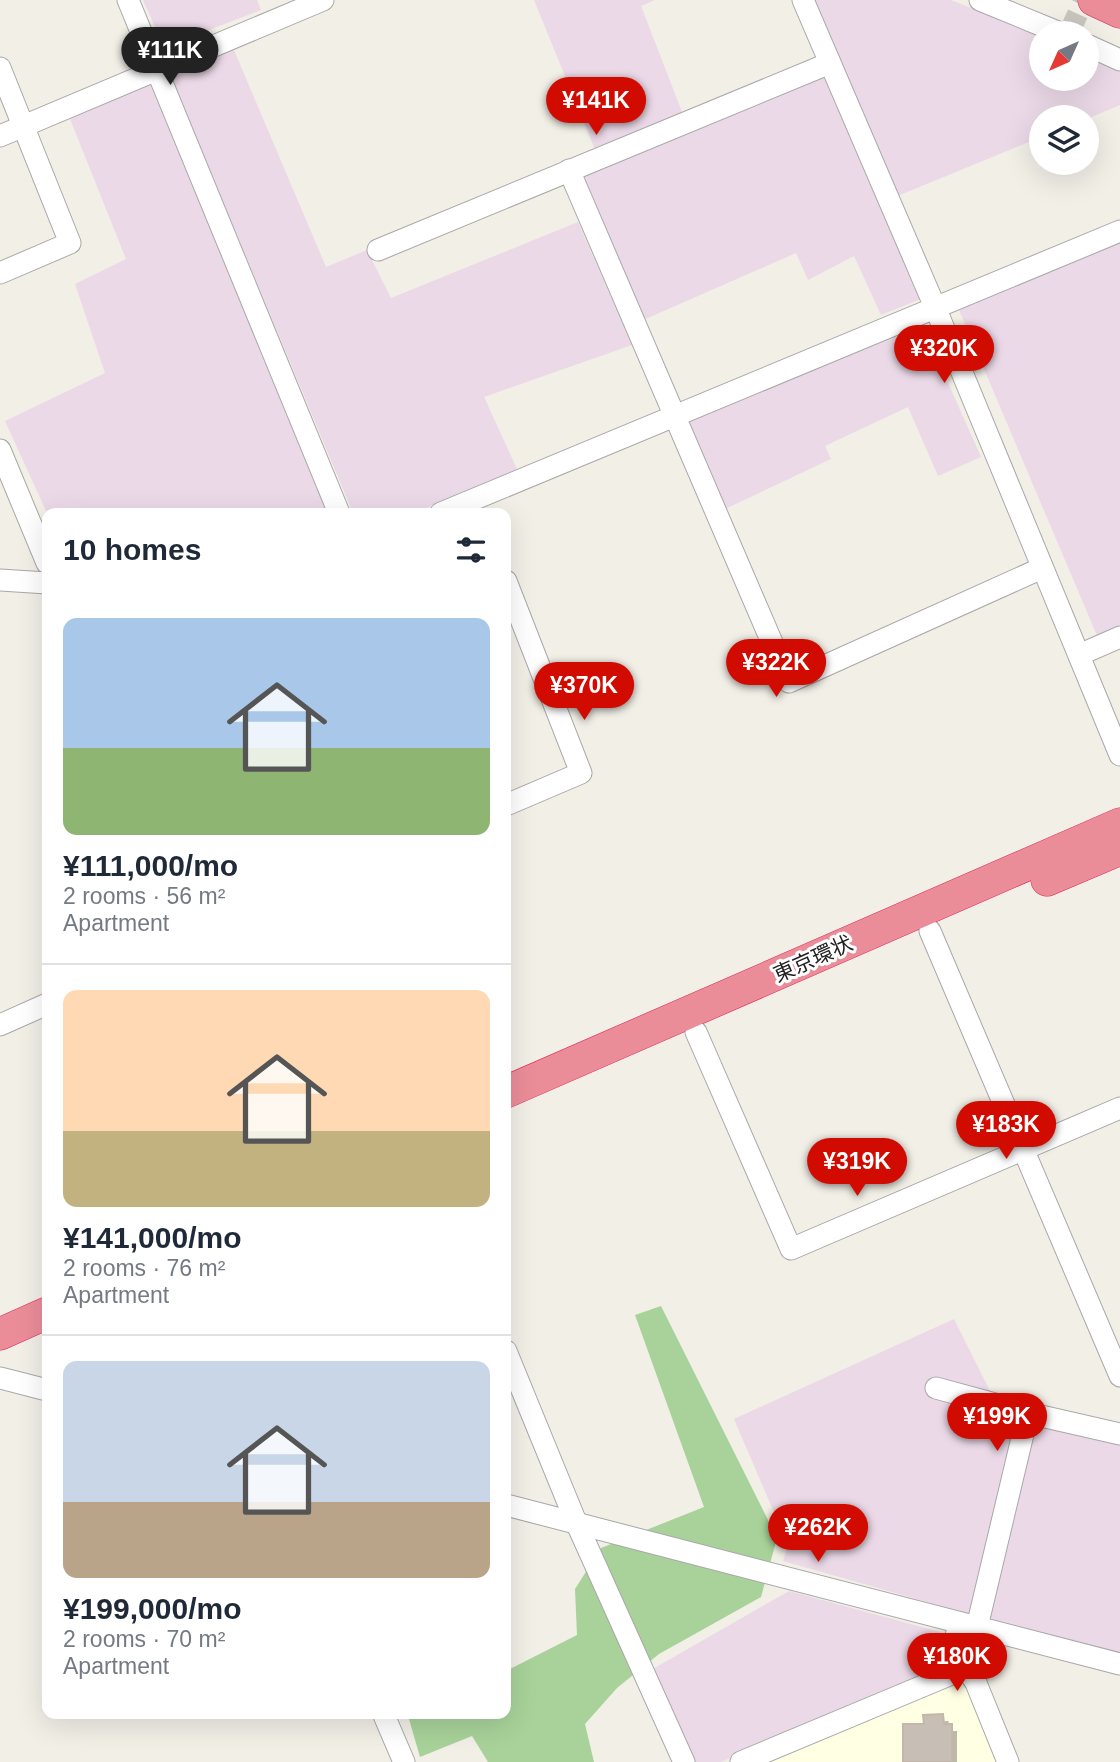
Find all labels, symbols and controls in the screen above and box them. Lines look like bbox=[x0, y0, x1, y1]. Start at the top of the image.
north arrow bbox=[1029, 21, 1099, 91]
map controls bbox=[1029, 21, 1099, 175]
pin: ¥111K bbox=[121, 28, 219, 87]
text: ¥111K bbox=[137, 37, 203, 63]
pin: ¥141K bbox=[547, 78, 645, 137]
text: ¥141K bbox=[562, 87, 630, 113]
button: layers bbox=[1029, 105, 1099, 175]
pin: ¥320K bbox=[895, 326, 993, 385]
text: ¥320K bbox=[910, 335, 978, 361]
icon: filters bbox=[452, 531, 490, 569]
text: 10 homes bbox=[63, 533, 201, 566]
pin: ¥322K bbox=[727, 640, 825, 699]
text: ¥322K bbox=[742, 649, 810, 675]
pin: ¥370K bbox=[535, 662, 633, 722]
icon: home bbox=[214, 664, 340, 790]
text: ¥370K bbox=[550, 672, 618, 698]
text: ¥111,000/mo bbox=[63, 849, 238, 882]
text: 2 rooms · 56 m² bbox=[63, 883, 225, 909]
text: Apartment bbox=[63, 910, 169, 936]
street label: 東京環状 bbox=[770, 931, 856, 986]
icon: home bbox=[214, 1036, 340, 1162]
pin: ¥183K bbox=[957, 1102, 1055, 1161]
text: ¥183K bbox=[972, 1111, 1040, 1137]
pin: ¥319K bbox=[808, 1138, 906, 1198]
text: ¥319K bbox=[823, 1148, 891, 1174]
text: ¥141,000/mo bbox=[63, 1221, 241, 1254]
text: 2 rooms · 76 m² bbox=[63, 1255, 225, 1281]
text: Apartment bbox=[63, 1282, 169, 1308]
pin: ¥199K bbox=[948, 1394, 1046, 1453]
text: ¥199K bbox=[963, 1403, 1031, 1429]
icon: home bbox=[214, 1407, 340, 1533]
pin: ¥262K bbox=[769, 1504, 867, 1564]
text: ¥262K bbox=[784, 1514, 852, 1540]
text: ¥199,000/mo bbox=[63, 1592, 241, 1625]
text: 2 rooms · 70 m² bbox=[63, 1626, 225, 1652]
pin: ¥180K bbox=[908, 1634, 1006, 1693]
text: ¥180K bbox=[923, 1643, 991, 1669]
text: Apartment bbox=[63, 1653, 169, 1679]

